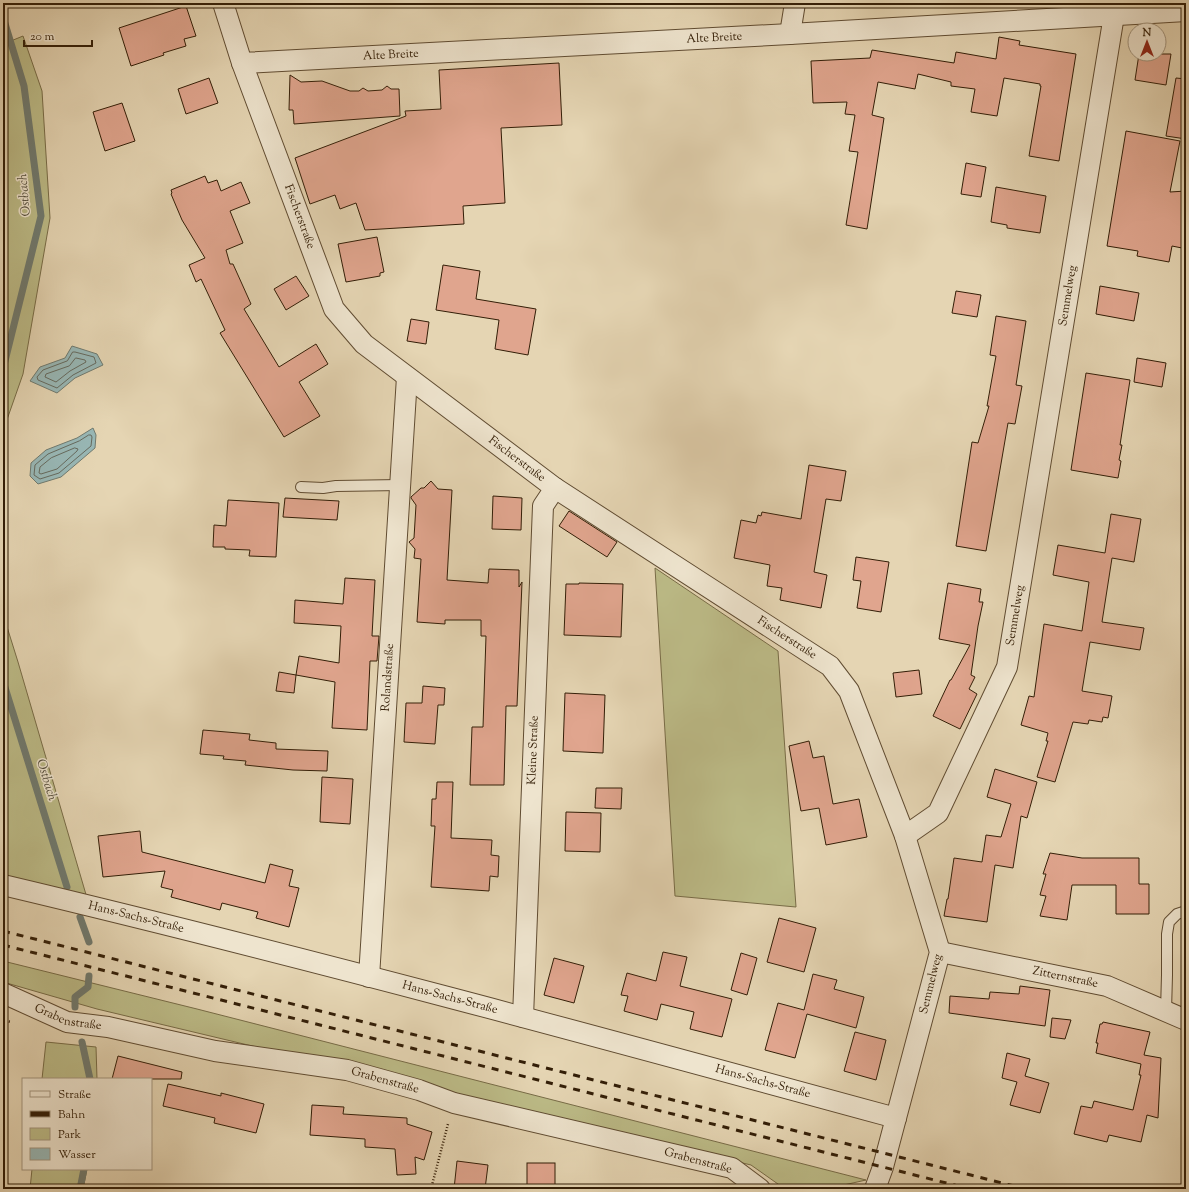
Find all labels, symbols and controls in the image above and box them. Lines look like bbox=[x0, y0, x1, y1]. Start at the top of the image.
scale bar bbox=[24, 22, 92, 48]
north arrow bbox=[1127, 22, 1167, 62]
text: N bbox=[1142, 25, 1152, 41]
text: 20 m bbox=[30, 28, 55, 46]
street label: Alte Breite bbox=[686, 28, 743, 48]
street label: Alte Breite bbox=[362, 45, 420, 66]
water label: Ostbach bbox=[14, 172, 36, 217]
street label: Fischerstraße bbox=[279, 182, 320, 252]
street label: Semmelweg bbox=[1054, 264, 1082, 327]
street label: Fischerstraße bbox=[484, 432, 550, 487]
street label: Semmelweg bbox=[1002, 584, 1029, 647]
street label: Fischerstraße bbox=[753, 612, 821, 664]
street label: Rolandstraße bbox=[377, 643, 399, 712]
street label: Kleine Straße bbox=[523, 715, 544, 785]
water label: Ostbach bbox=[31, 757, 61, 804]
street label: Hans-Sachs-Straße bbox=[86, 897, 186, 938]
street label: Semmelweg bbox=[915, 952, 947, 1016]
street label: Zitternstraße bbox=[1031, 962, 1100, 993]
street label: Hans-Sachs-Straße bbox=[400, 977, 500, 1019]
street label: Grabenstraße bbox=[31, 999, 103, 1035]
street label: Hans-Sachs-Straße bbox=[713, 1060, 813, 1103]
street label: Grabenstraße bbox=[349, 1063, 421, 1099]
legend bbox=[22, 1078, 152, 1170]
text: Straße bbox=[58, 1086, 92, 1104]
text: Bahn bbox=[58, 1106, 85, 1124]
text: Park bbox=[58, 1126, 81, 1144]
street label: Grabenstraße bbox=[662, 1143, 734, 1179]
text: Wasser bbox=[58, 1146, 96, 1164]

